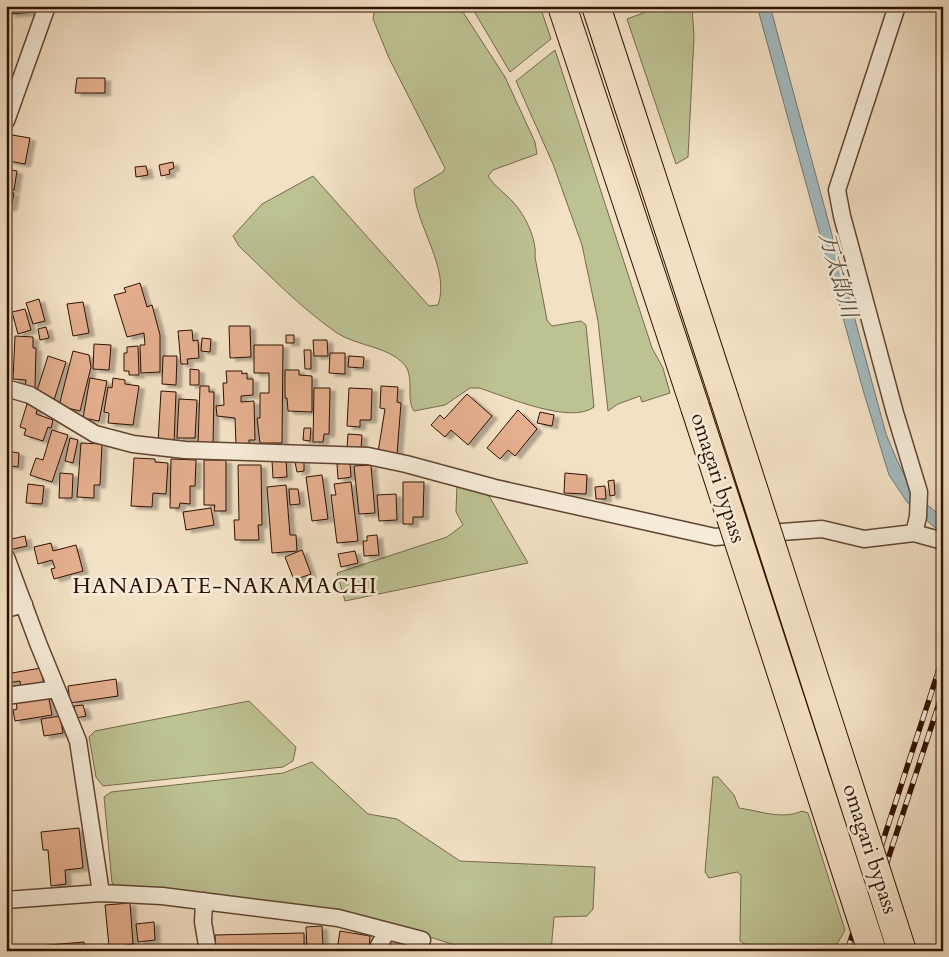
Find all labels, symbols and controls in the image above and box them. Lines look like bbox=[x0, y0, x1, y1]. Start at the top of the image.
water label: 万太郎川 bbox=[811, 229, 865, 323]
street label: omagari bypass bbox=[683, 409, 753, 547]
district label: HANADATE-NAKAMACHI bbox=[72, 571, 378, 601]
street label: omagari bypass bbox=[835, 780, 905, 918]

